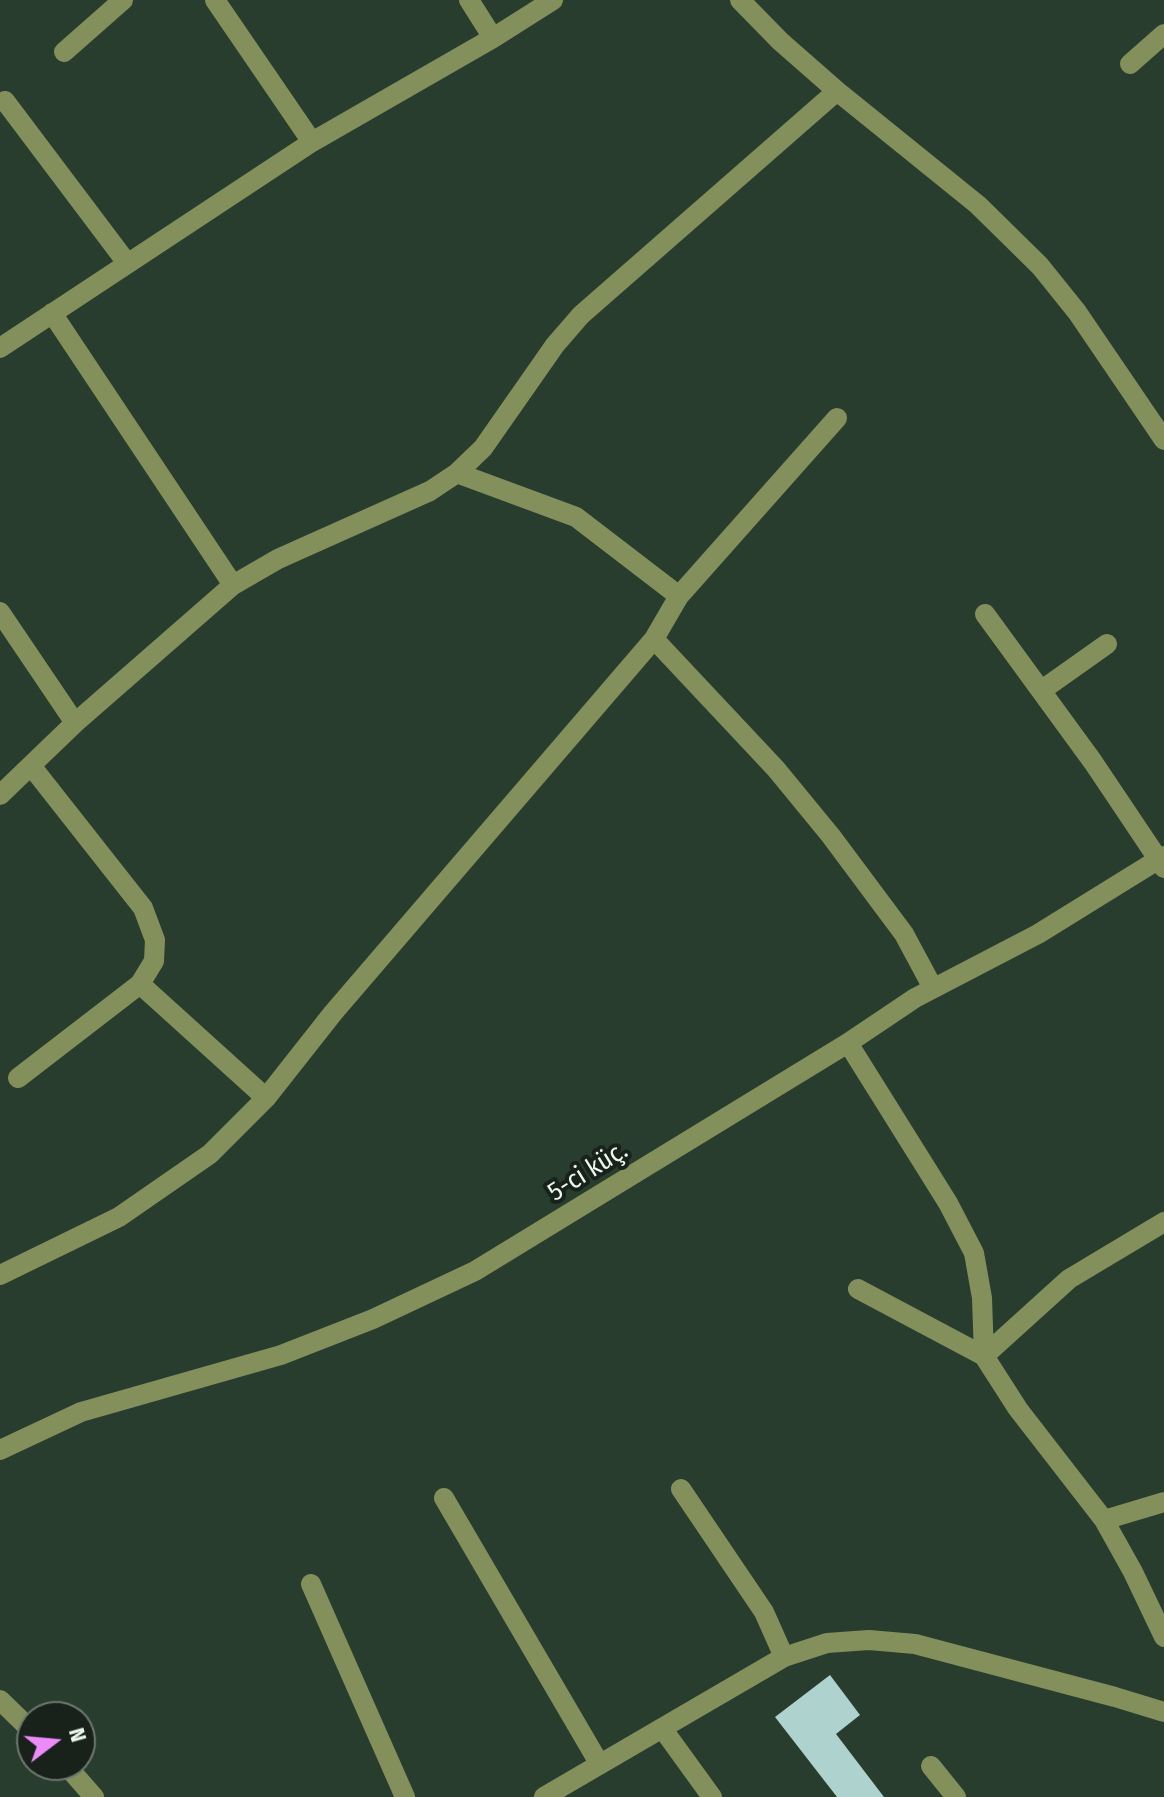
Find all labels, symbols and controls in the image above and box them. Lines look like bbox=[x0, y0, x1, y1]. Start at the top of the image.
street label: 5-ci küç. bbox=[543, 1136, 633, 1208]
north arrow bbox=[16, 1701, 96, 1781]
text: N bbox=[63, 1725, 92, 1745]

